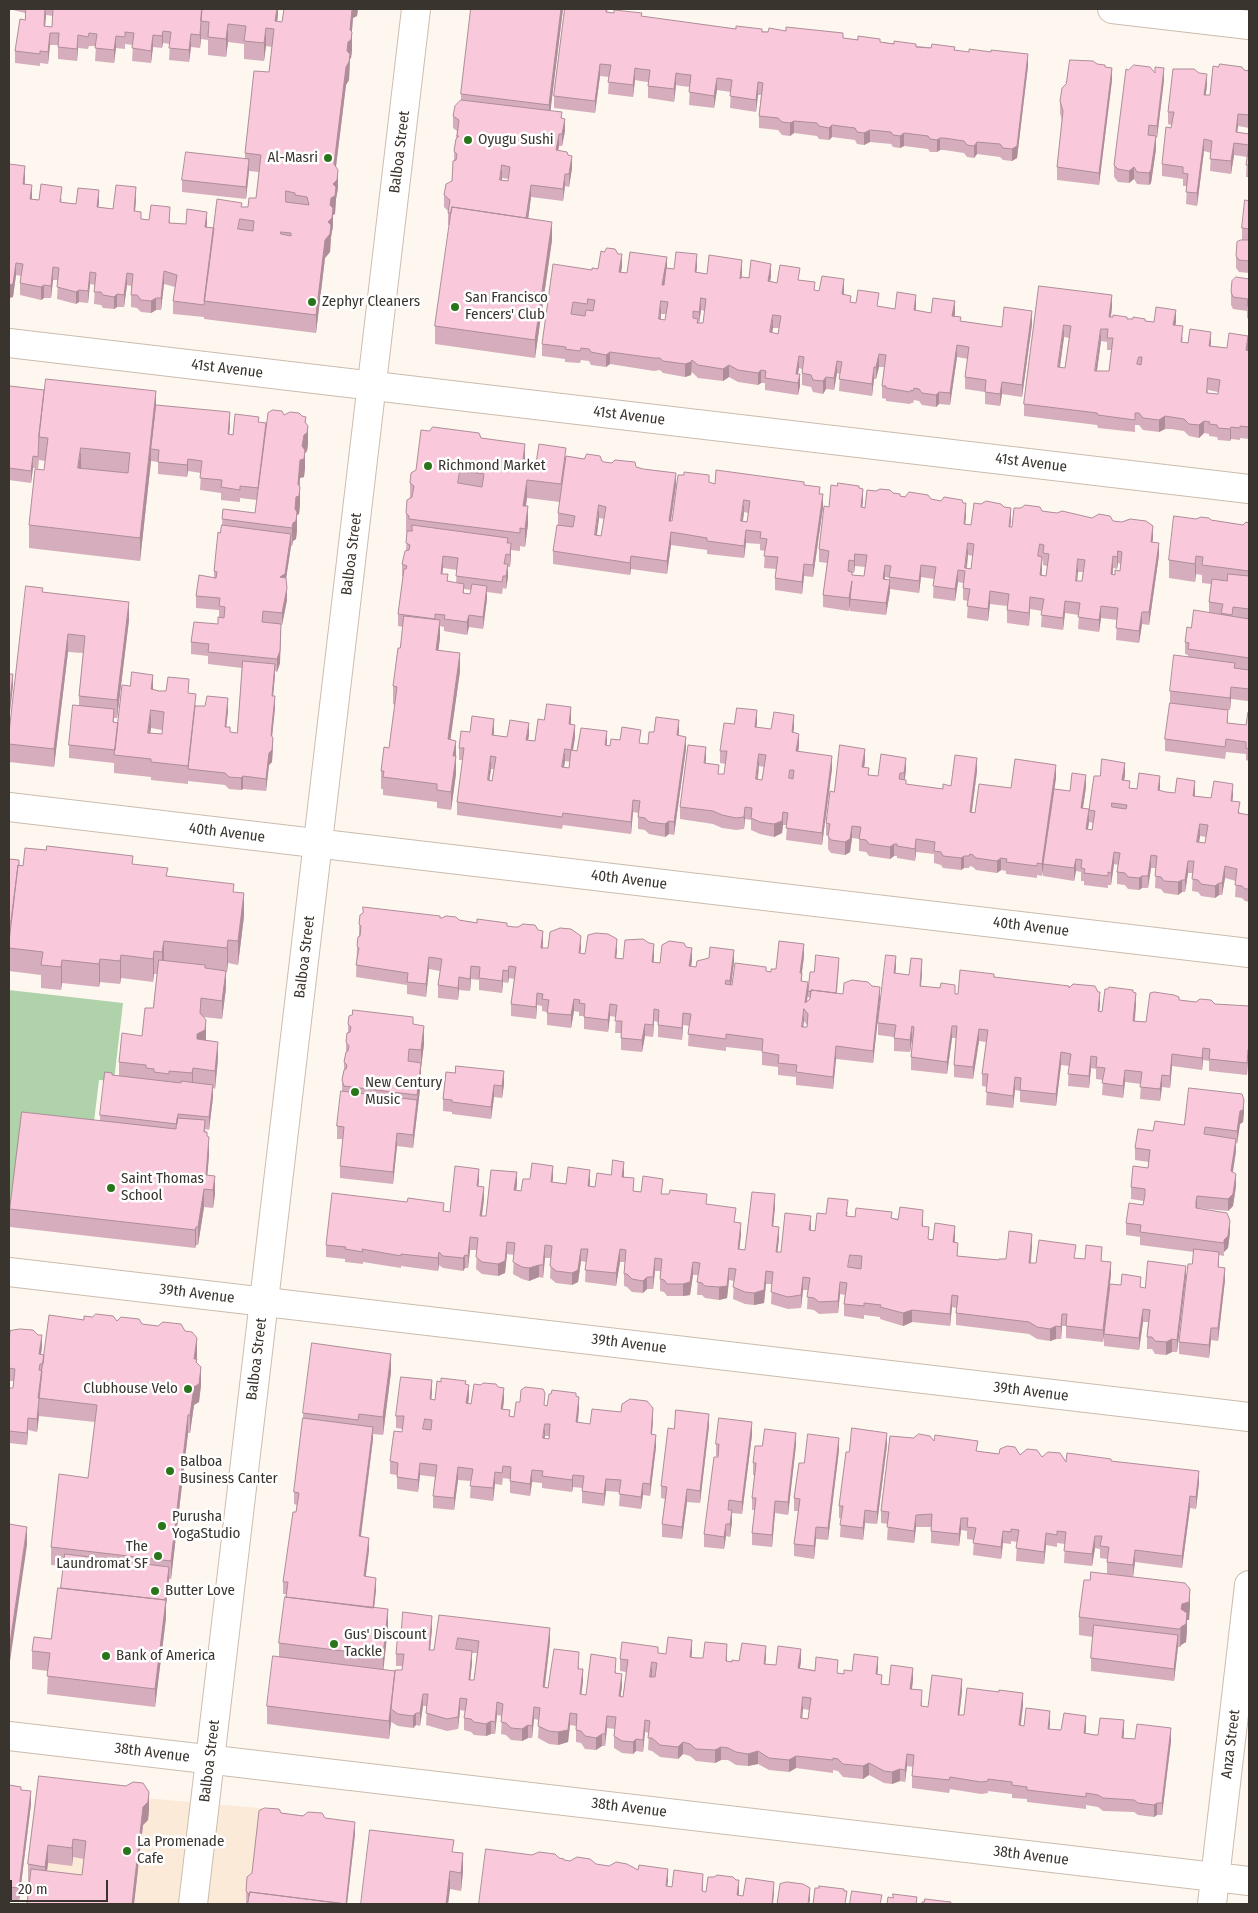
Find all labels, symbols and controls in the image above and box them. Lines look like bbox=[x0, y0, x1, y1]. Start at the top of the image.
street label: Balboa Street bbox=[386, 110, 414, 194]
place label: Oyugu Sushi bbox=[478, 131, 554, 149]
marker: Oyugu Sushi bbox=[462, 134, 474, 146]
place label: Al-Masri bbox=[267, 149, 318, 167]
marker: Al-Masri bbox=[322, 152, 334, 164]
place label: San Francisco Fencers' Club bbox=[465, 289, 548, 324]
place label: Zephyr Cleaners bbox=[322, 293, 420, 311]
marker: Zephyr Cleaners bbox=[306, 296, 318, 308]
marker: San Francisco Fencers' Club bbox=[449, 301, 461, 313]
street label: 41st Avenue bbox=[190, 356, 264, 382]
street label: 41st Avenue bbox=[592, 403, 666, 429]
street label: 41st Avenue bbox=[994, 450, 1068, 476]
place label: Richmond Market bbox=[438, 457, 546, 475]
marker: Richmond Market bbox=[422, 460, 434, 472]
street label: Balboa Street bbox=[338, 512, 366, 596]
street label: 40th Avenue bbox=[188, 819, 266, 847]
street label: 40th Avenue bbox=[590, 866, 668, 894]
street label: 40th Avenue bbox=[992, 913, 1070, 941]
street label: Balboa Street bbox=[291, 915, 319, 999]
place label: New Century Music bbox=[365, 1074, 442, 1109]
marker: New Century Music bbox=[349, 1086, 361, 1098]
place label: Saint Thomas School bbox=[121, 1170, 204, 1205]
marker: Saint Thomas School bbox=[105, 1182, 117, 1194]
street label: 39th Avenue bbox=[159, 1280, 235, 1308]
street label: Balboa Street bbox=[243, 1317, 271, 1401]
street label: 39th Avenue bbox=[591, 1330, 667, 1358]
street label: 39th Avenue bbox=[993, 1378, 1069, 1406]
place label: Clubhouse Velo bbox=[83, 1380, 178, 1398]
marker: Clubhouse Velo bbox=[182, 1383, 194, 1395]
place label: Balboa Business Canter bbox=[180, 1453, 278, 1488]
marker: Balboa Business Canter bbox=[164, 1465, 176, 1477]
place label: Purusha YogaStudio bbox=[172, 1508, 240, 1543]
marker: Purusha YogaStudio bbox=[156, 1520, 168, 1532]
place label: The Laundromat SF bbox=[56, 1538, 148, 1573]
marker: The Laundromat SF bbox=[152, 1550, 164, 1562]
place label: Butter Love bbox=[165, 1582, 235, 1600]
marker: Butter Love bbox=[149, 1585, 161, 1597]
place label: Gus' Discount Tackle bbox=[344, 1626, 427, 1661]
marker: Gus' Discount Tackle bbox=[328, 1638, 340, 1650]
place label: Bank of America bbox=[116, 1647, 215, 1665]
marker: Bank of America bbox=[100, 1650, 112, 1662]
street label: Anza Street bbox=[1218, 1709, 1244, 1779]
street label: Balboa Street bbox=[196, 1719, 224, 1803]
street label: 38th Avenue bbox=[113, 1739, 191, 1767]
street label: 38th Avenue bbox=[590, 1794, 668, 1822]
place label: La Promenade Cafe bbox=[137, 1833, 224, 1868]
street label: 38th Avenue bbox=[992, 1842, 1070, 1870]
marker: La Promenade Cafe bbox=[121, 1845, 133, 1857]
scale bar bbox=[12, 1870, 110, 1902]
text: 20 m bbox=[18, 1880, 48, 1898]

